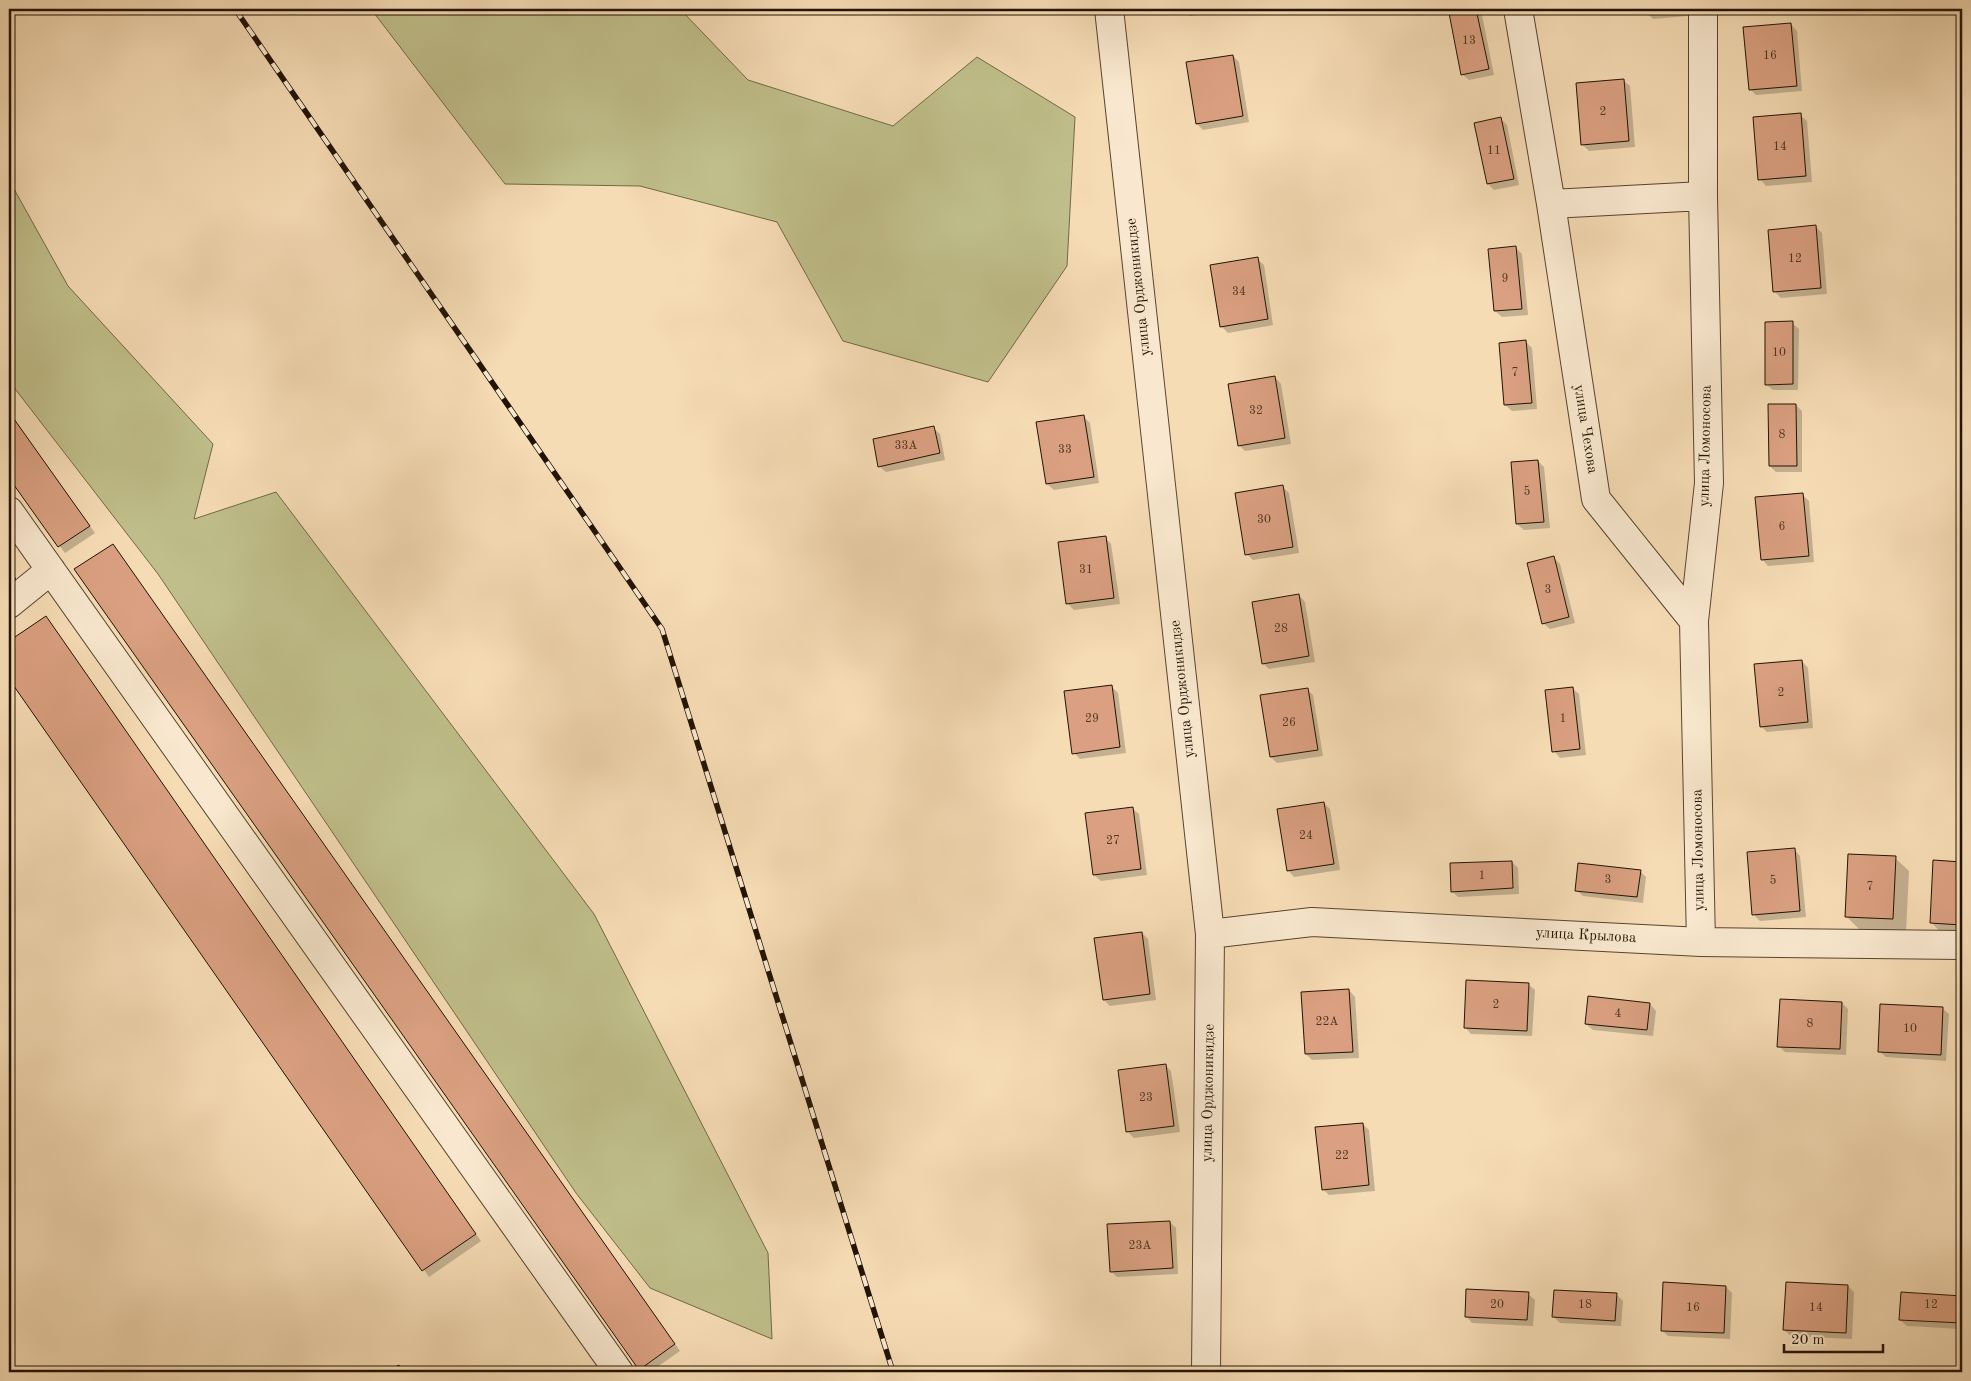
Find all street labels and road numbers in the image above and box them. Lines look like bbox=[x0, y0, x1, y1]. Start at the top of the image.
street label: улица Орджоникидзе bbox=[1124, 217, 1154, 357]
street label: улица Чехова bbox=[1571, 383, 1600, 475]
street label: улица Ломоносова bbox=[1697, 384, 1715, 507]
street label: улица Орджоникидзе bbox=[1168, 619, 1198, 759]
street label: улица Ломоносова bbox=[1690, 788, 1708, 911]
street label: улица Крылова bbox=[1535, 926, 1637, 946]
street label: улица Орджоникидзе bbox=[1200, 1023, 1218, 1162]

